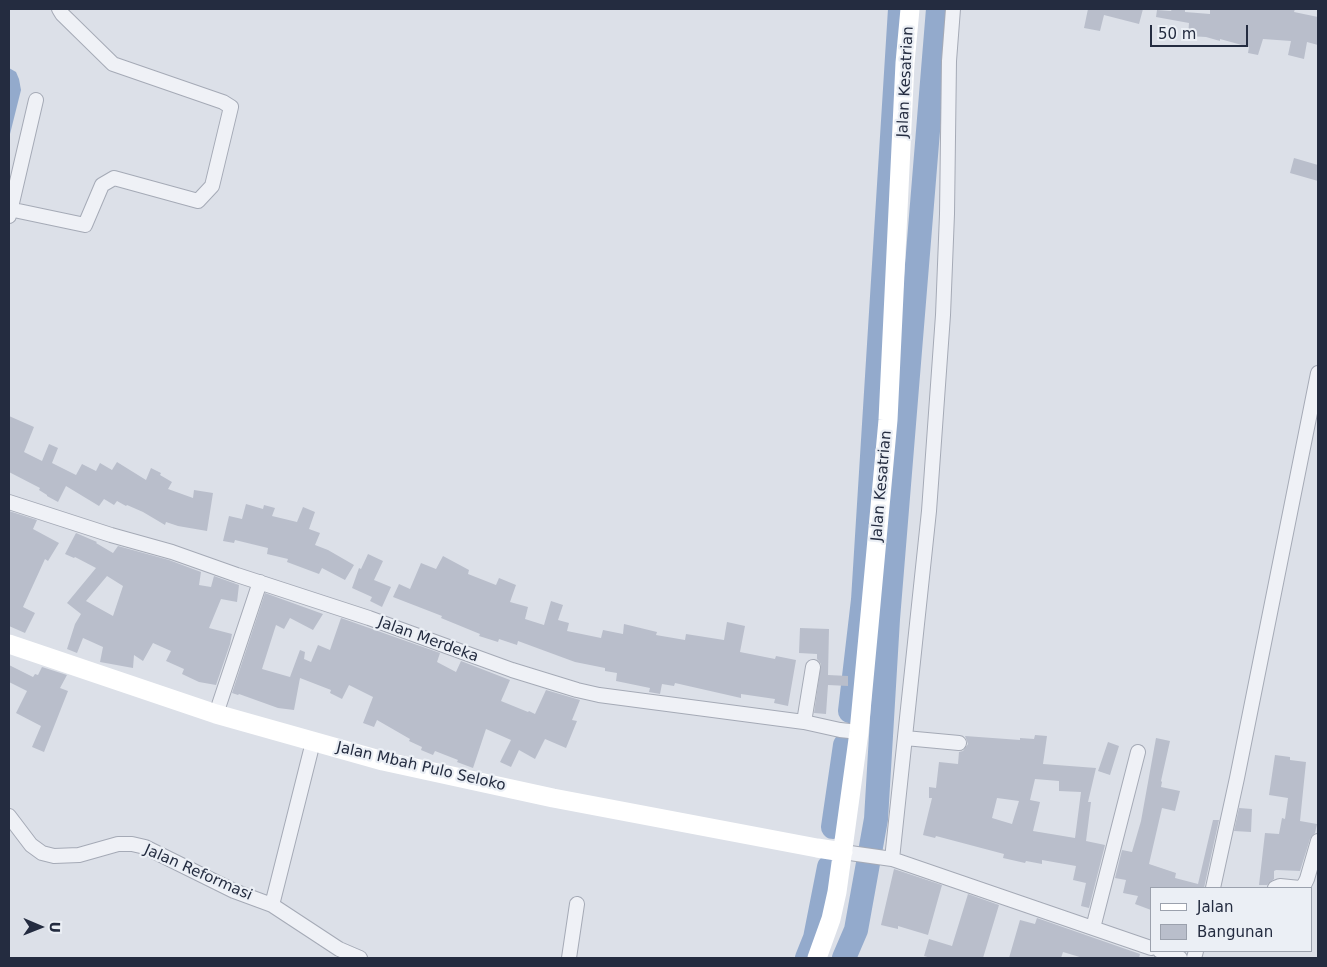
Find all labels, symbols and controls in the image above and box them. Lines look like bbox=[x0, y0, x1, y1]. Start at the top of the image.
scale bar bbox=[1152, 15, 1250, 47]
text: 50 m bbox=[1158, 25, 1196, 43]
street label: Jalan Kesatrian bbox=[894, 26, 918, 138]
street label: Jalan Kesatrian bbox=[868, 430, 896, 542]
street label: Jalan Merdeka bbox=[375, 613, 481, 667]
street label: Jalan Mbah Pulo Seloko bbox=[335, 739, 507, 795]
street label: Jalan Reformasi bbox=[141, 841, 255, 905]
legend bbox=[1150, 887, 1312, 952]
text: Jalan bbox=[1197, 898, 1233, 916]
north arrow bbox=[15, 902, 65, 952]
text: U bbox=[47, 921, 63, 933]
text: Bangunan bbox=[1197, 923, 1273, 941]

